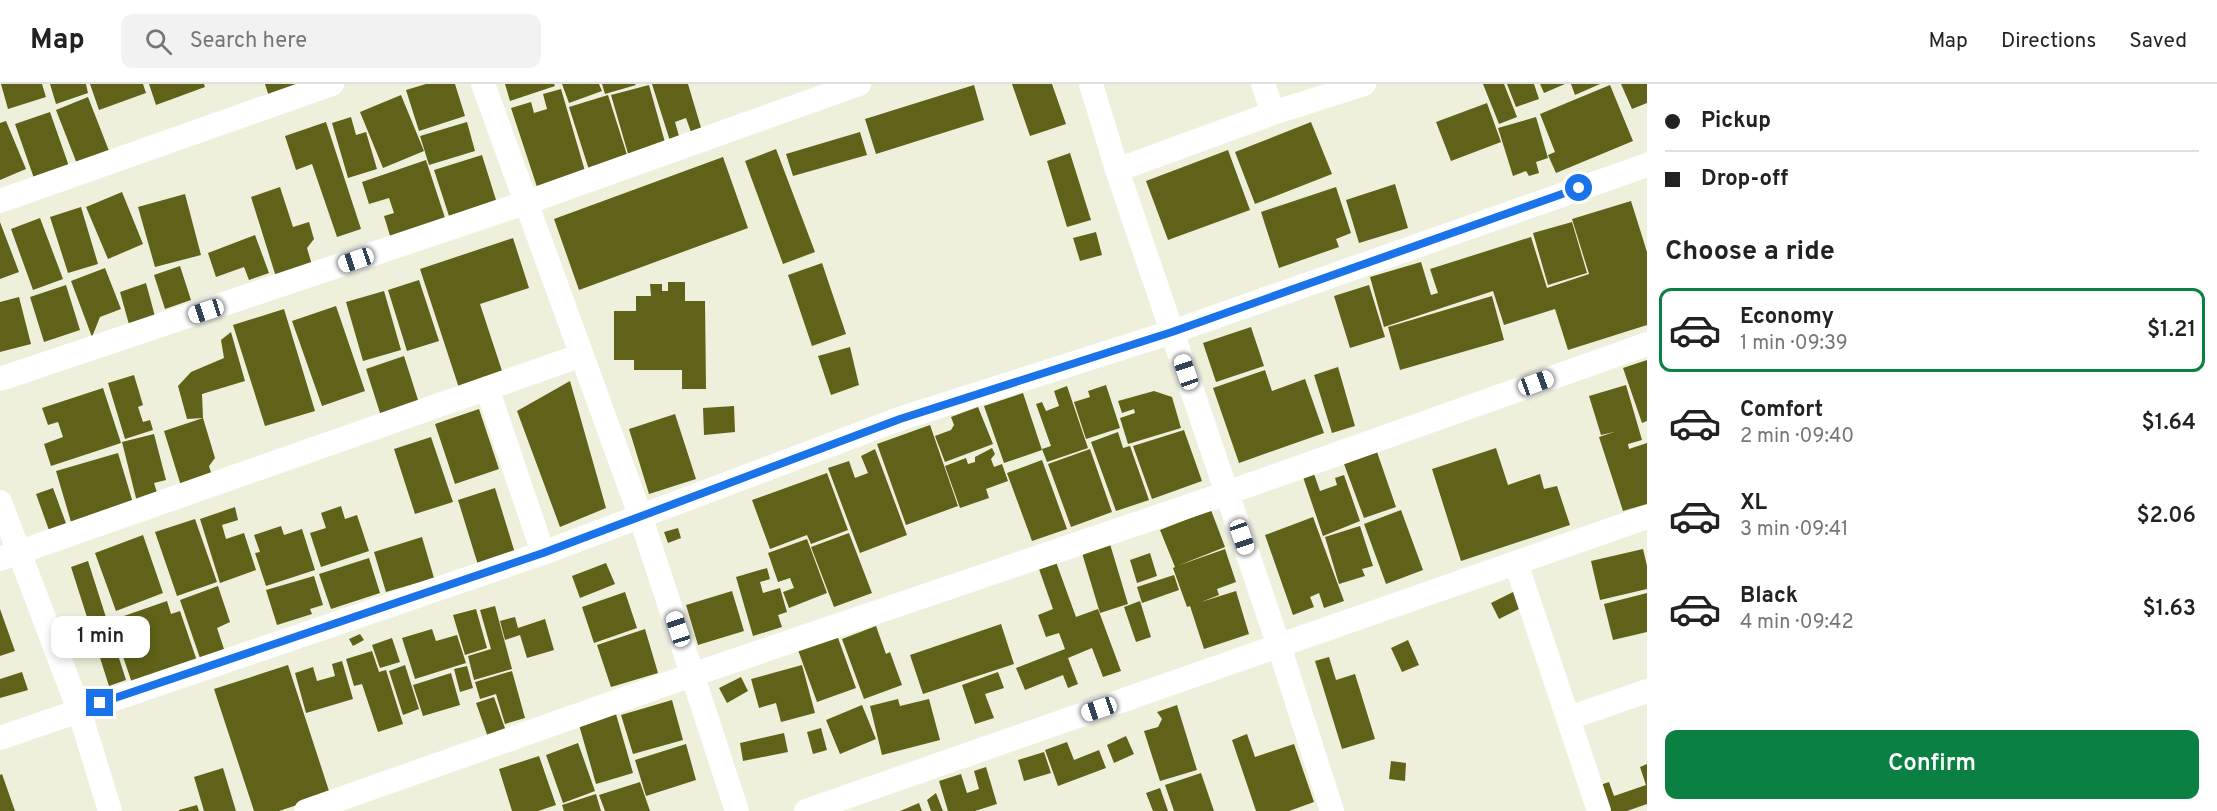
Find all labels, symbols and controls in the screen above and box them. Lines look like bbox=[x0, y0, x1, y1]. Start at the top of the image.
search box bbox=[121, 14, 541, 68]
text: Map bbox=[30, 23, 85, 59]
icon: search bbox=[142, 25, 175, 58]
text: Search here bbox=[190, 28, 307, 55]
text: Map bbox=[1928, 28, 1968, 55]
text: Directions bbox=[2001, 28, 2096, 55]
text: Saved bbox=[2129, 28, 2187, 55]
text: Pickup bbox=[1701, 108, 1771, 135]
text: Drop-off bbox=[1701, 166, 1788, 193]
route start bbox=[1565, 174, 1592, 201]
text: Choose a ride bbox=[1665, 235, 1835, 269]
car bbox=[336, 246, 376, 274]
car bbox=[186, 297, 226, 325]
icon: car bbox=[1668, 303, 1722, 357]
text: Economy bbox=[1740, 304, 1834, 331]
text: $1.21 bbox=[2147, 317, 2196, 344]
text: 1 min · 09:39 bbox=[1740, 331, 1848, 357]
car bbox=[1172, 352, 1200, 392]
car bbox=[1516, 368, 1556, 398]
icon: car bbox=[1668, 396, 1722, 450]
text: Comfort bbox=[1740, 397, 1823, 424]
text: $1.64 bbox=[2142, 410, 2196, 437]
text: 2 min · 09:40 bbox=[1740, 424, 1854, 450]
icon: car bbox=[1668, 489, 1722, 543]
text: XL bbox=[1740, 490, 1767, 517]
text: $2.06 bbox=[2136, 503, 2196, 530]
car bbox=[1228, 517, 1256, 557]
text: 3 min · 09:41 bbox=[1740, 517, 1849, 543]
icon: car bbox=[1668, 582, 1722, 636]
text: Black bbox=[1740, 583, 1798, 610]
text: $1.63 bbox=[2142, 596, 2196, 623]
car bbox=[664, 609, 692, 649]
text: 4 min · 09:42 bbox=[1740, 610, 1854, 636]
callout: 1 min bbox=[51, 616, 150, 658]
text: 1 min bbox=[77, 624, 124, 650]
route end bbox=[86, 689, 113, 716]
car bbox=[1079, 695, 1119, 723]
button: Confirm bbox=[1665, 730, 2199, 799]

